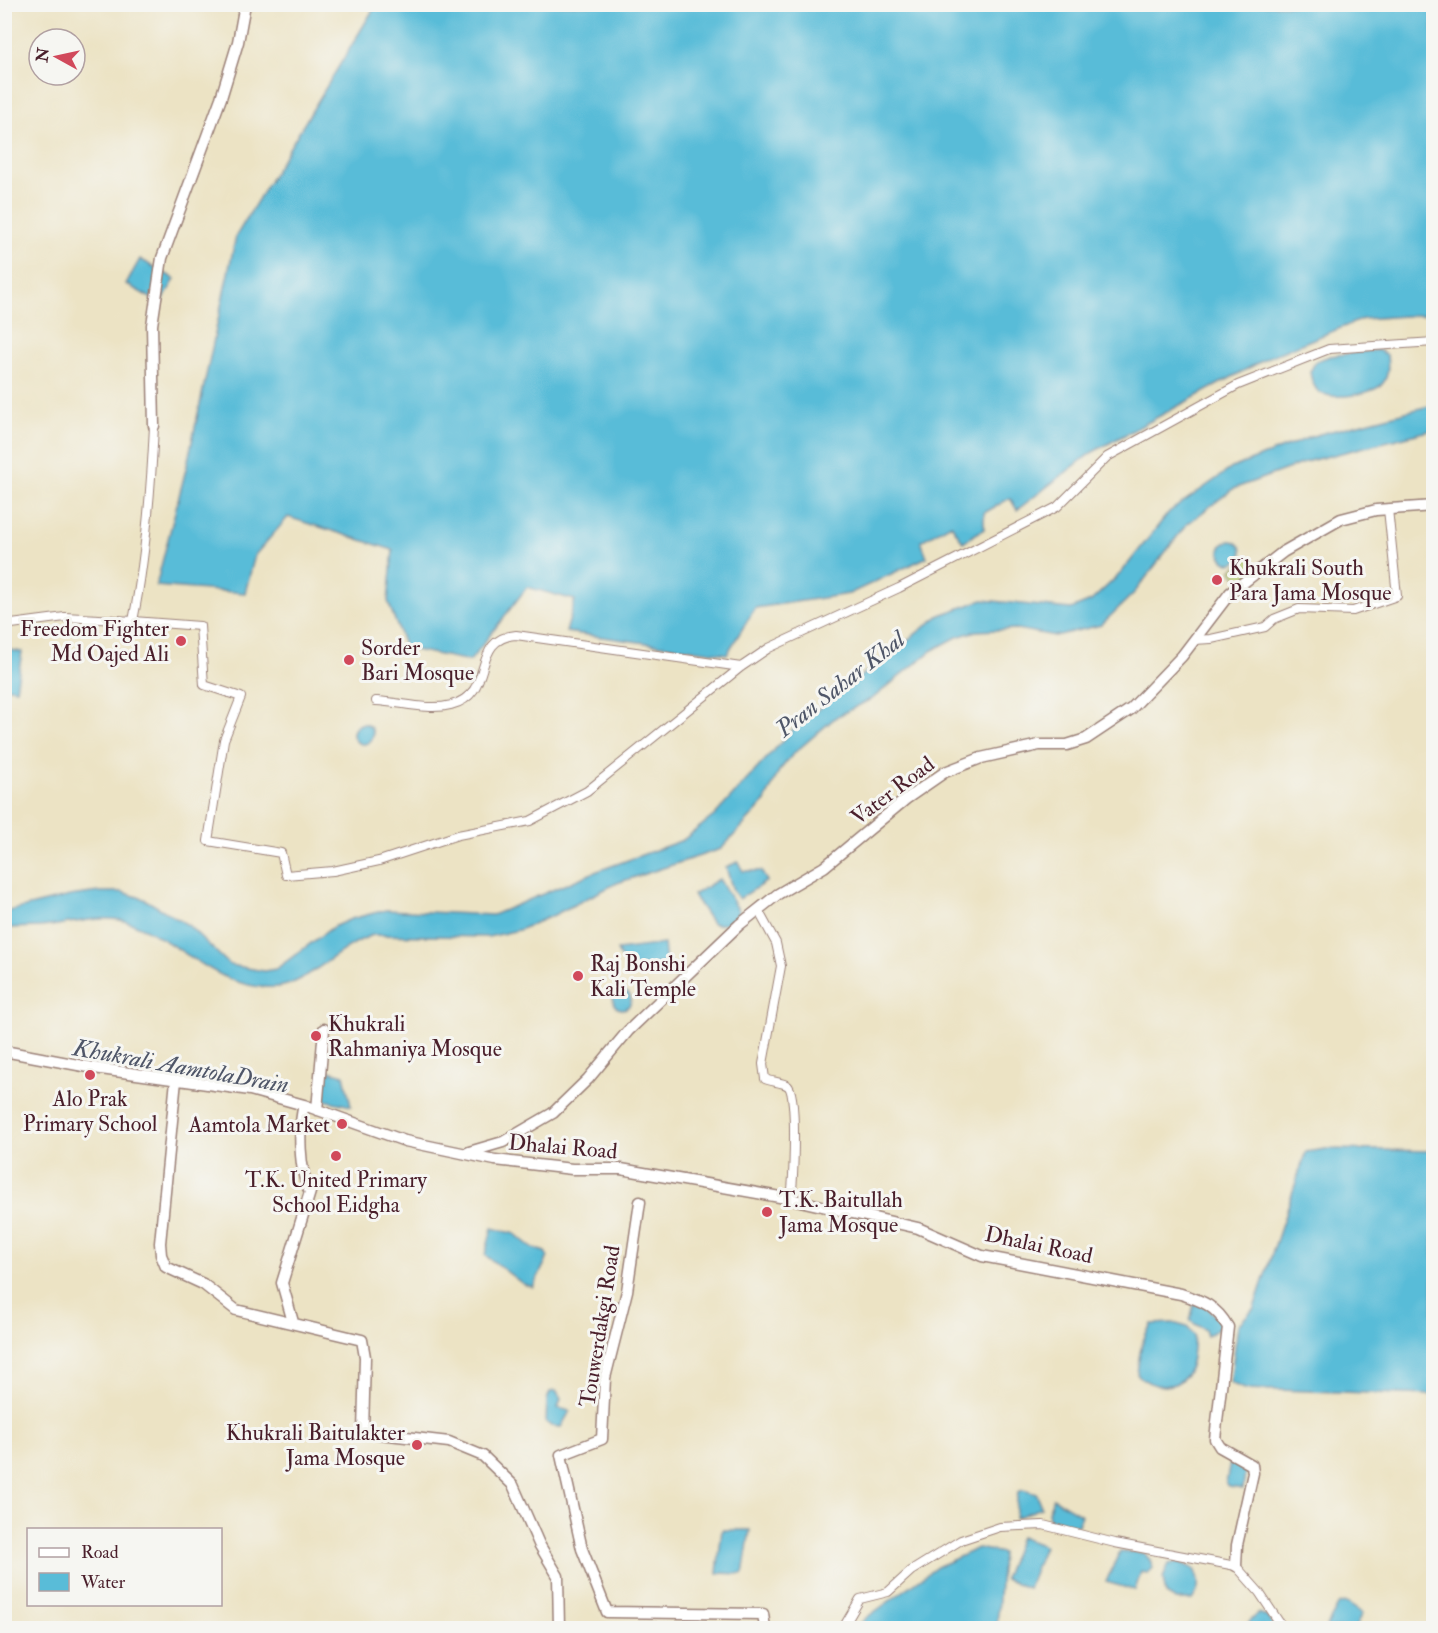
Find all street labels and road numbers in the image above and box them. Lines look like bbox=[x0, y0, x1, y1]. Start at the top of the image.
street label: Vater Road bbox=[845, 750, 940, 831]
street label: Dhalai Road bbox=[507, 1128, 619, 1166]
street label: Dhalai Road bbox=[982, 1220, 1095, 1270]
street label: Touwerdakgi Road bbox=[573, 1243, 627, 1409]

